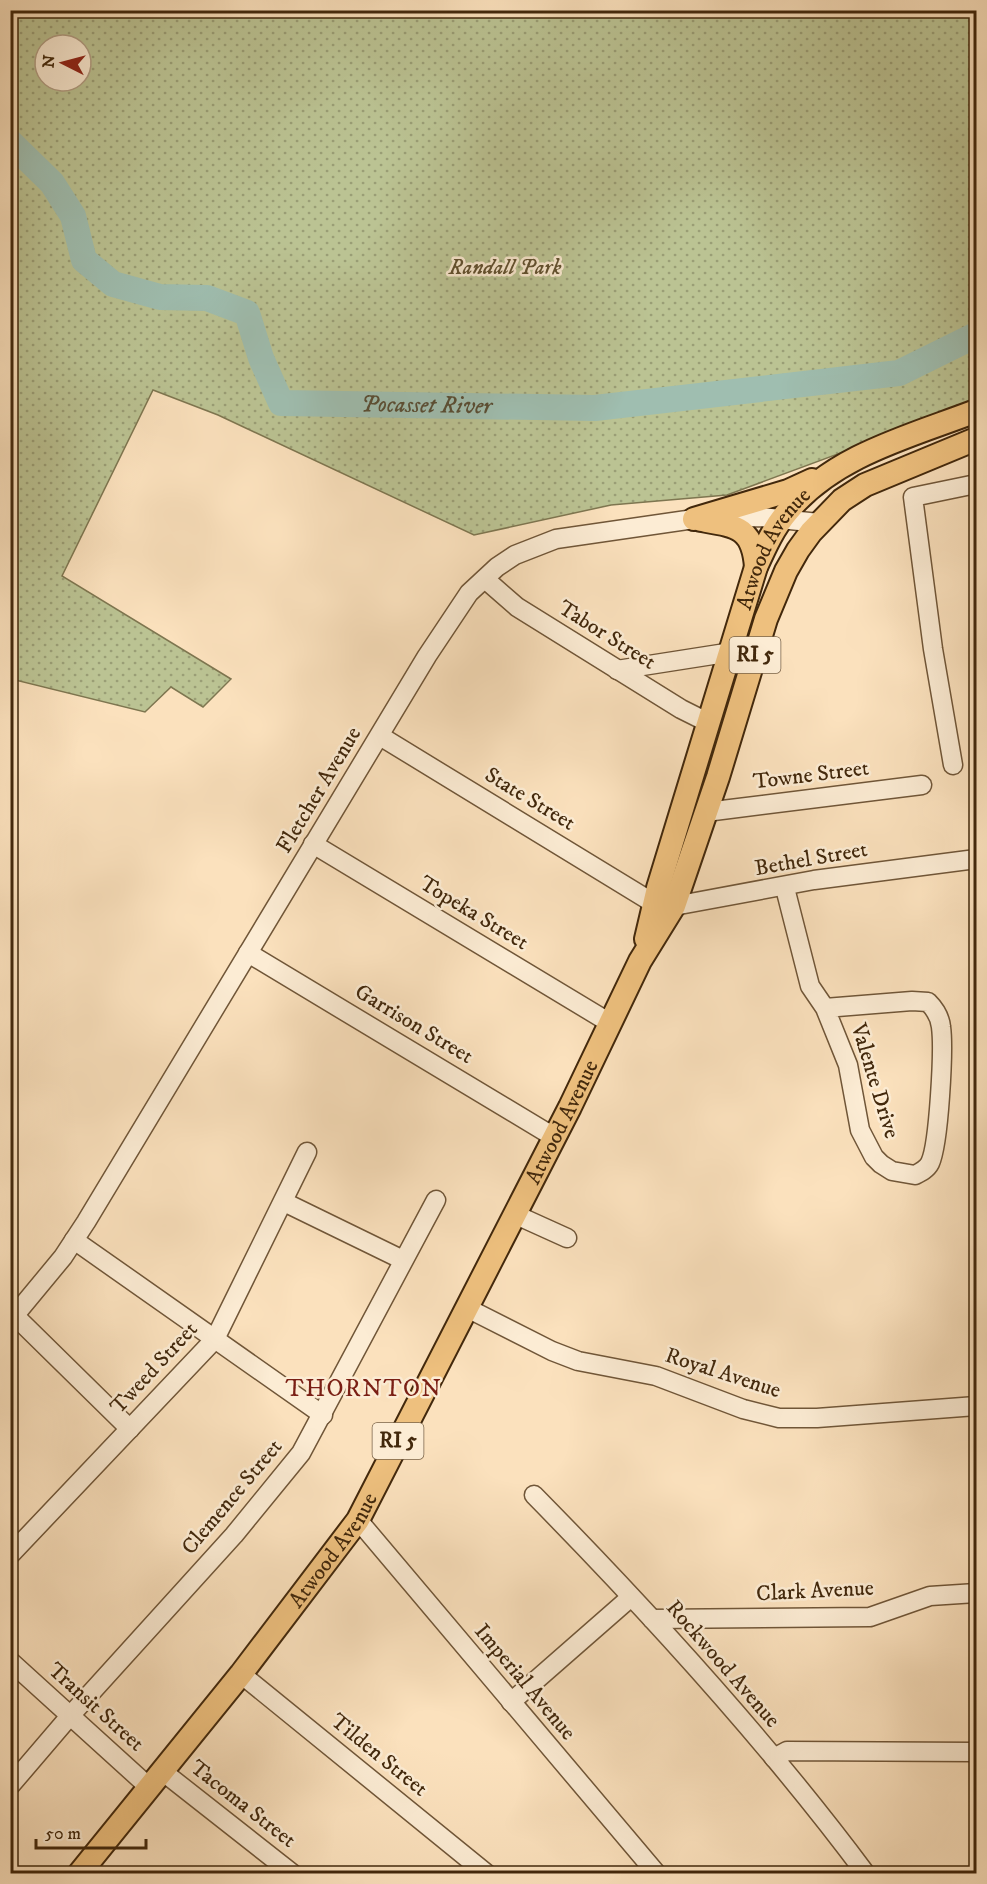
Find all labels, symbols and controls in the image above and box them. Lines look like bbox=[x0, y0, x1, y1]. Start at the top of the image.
north arrow bbox=[33, 33, 93, 93]
text: N bbox=[38, 54, 60, 69]
park label: Randall Park bbox=[448, 254, 562, 281]
water label: Pocasset River bbox=[361, 389, 494, 421]
street label: Atwood Avenue bbox=[730, 482, 816, 613]
street label: Tabor Street bbox=[553, 594, 661, 676]
road number: RI 5 bbox=[730, 637, 780, 673]
street label: Fletcher Avenue bbox=[271, 722, 367, 858]
street label: Towne Street bbox=[752, 755, 870, 795]
street label: State Street bbox=[480, 761, 580, 837]
street label: Bethel Street bbox=[753, 836, 869, 882]
street label: Topeka Street bbox=[415, 870, 533, 956]
street label: Garrison Street bbox=[350, 978, 478, 1070]
street label: Valente Drive bbox=[844, 1019, 905, 1142]
street label: Atwood Avenue bbox=[519, 1055, 604, 1189]
street label: Tweed Street bbox=[105, 1316, 203, 1420]
street label: Royal Avenue bbox=[662, 1342, 784, 1404]
district label: THORNTON bbox=[285, 1374, 443, 1404]
road number: RI 5 bbox=[372, 1423, 424, 1459]
street label: Clemence Street bbox=[176, 1434, 288, 1560]
street label: Atwood Avenue bbox=[283, 1488, 383, 1613]
street label: Clark Avenue bbox=[756, 1574, 874, 1608]
street label: Rockwood Avenue bbox=[660, 1595, 786, 1733]
street label: Imperial Avenue bbox=[468, 1618, 582, 1746]
street label: Transit Street bbox=[42, 1657, 150, 1757]
street label: Tilden Street bbox=[325, 1708, 433, 1802]
street label: Tacoma Street bbox=[185, 1754, 301, 1854]
scale bar bbox=[36, 1812, 146, 1850]
text: 50 m bbox=[45, 1823, 81, 1845]

